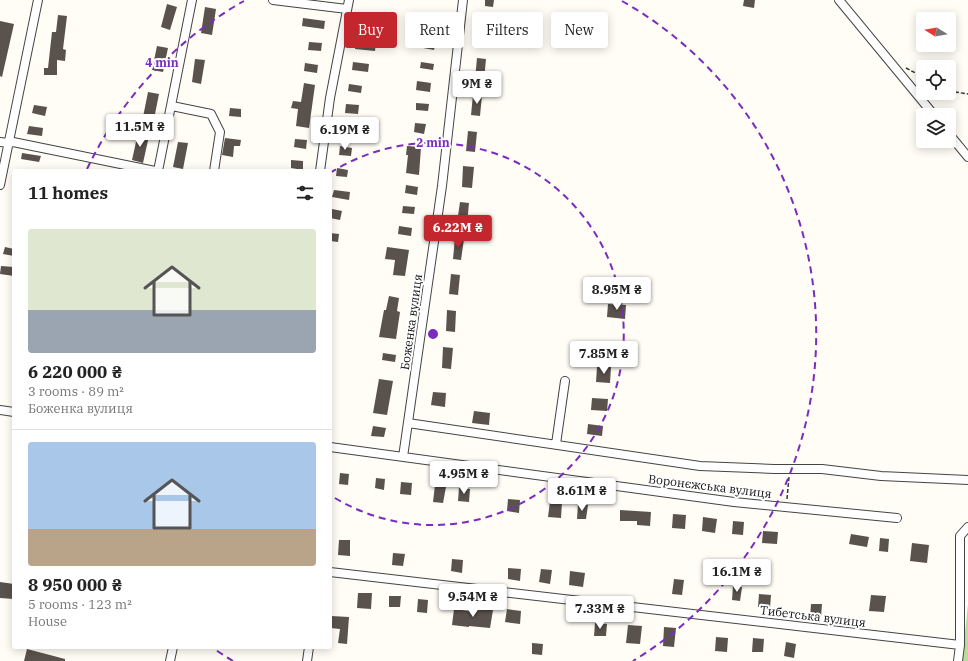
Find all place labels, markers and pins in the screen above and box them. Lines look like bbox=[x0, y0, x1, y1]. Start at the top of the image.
pin: 9M ₴ bbox=[453, 71, 501, 105]
pin: 11.5M ₴ bbox=[103, 114, 177, 148]
pin: 6.19M ₴ bbox=[308, 117, 382, 151]
pin: 6.22M ₴ bbox=[421, 215, 495, 249]
pin: 8.95M ₴ bbox=[580, 277, 654, 311]
centre of rings bbox=[426, 327, 440, 341]
pin: 7.85M ₴ bbox=[567, 341, 641, 375]
pin: 4.95M ₴ bbox=[427, 461, 501, 495]
pin: 8.61M ₴ bbox=[545, 478, 619, 512]
pin: 16.1M ₴ bbox=[700, 559, 774, 593]
pin: 9.54M ₴ bbox=[436, 584, 510, 618]
pin: 7.33M ₴ bbox=[563, 596, 637, 630]

